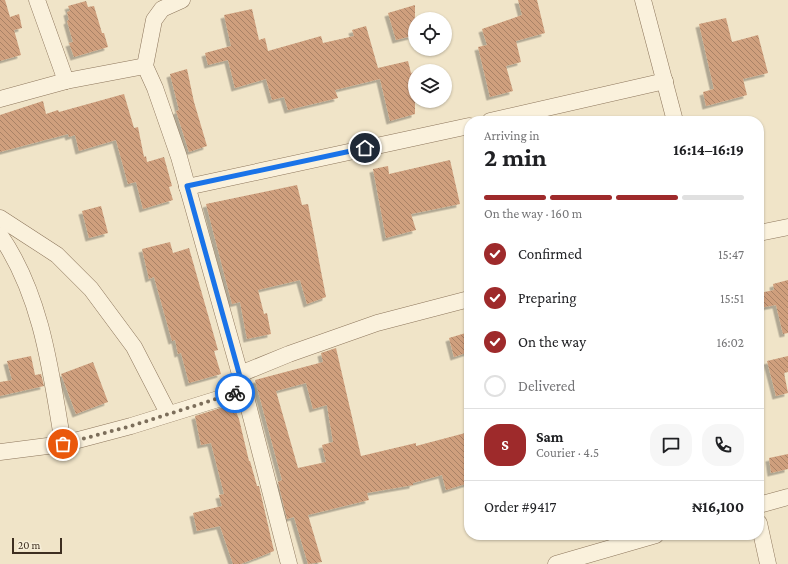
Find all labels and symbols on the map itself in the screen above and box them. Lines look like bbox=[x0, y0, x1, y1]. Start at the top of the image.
pin bbox=[348, 131, 382, 165]
courier bbox=[215, 373, 255, 413]
pin bbox=[46, 427, 80, 461]
scale bar bbox=[12, 536, 62, 555]

